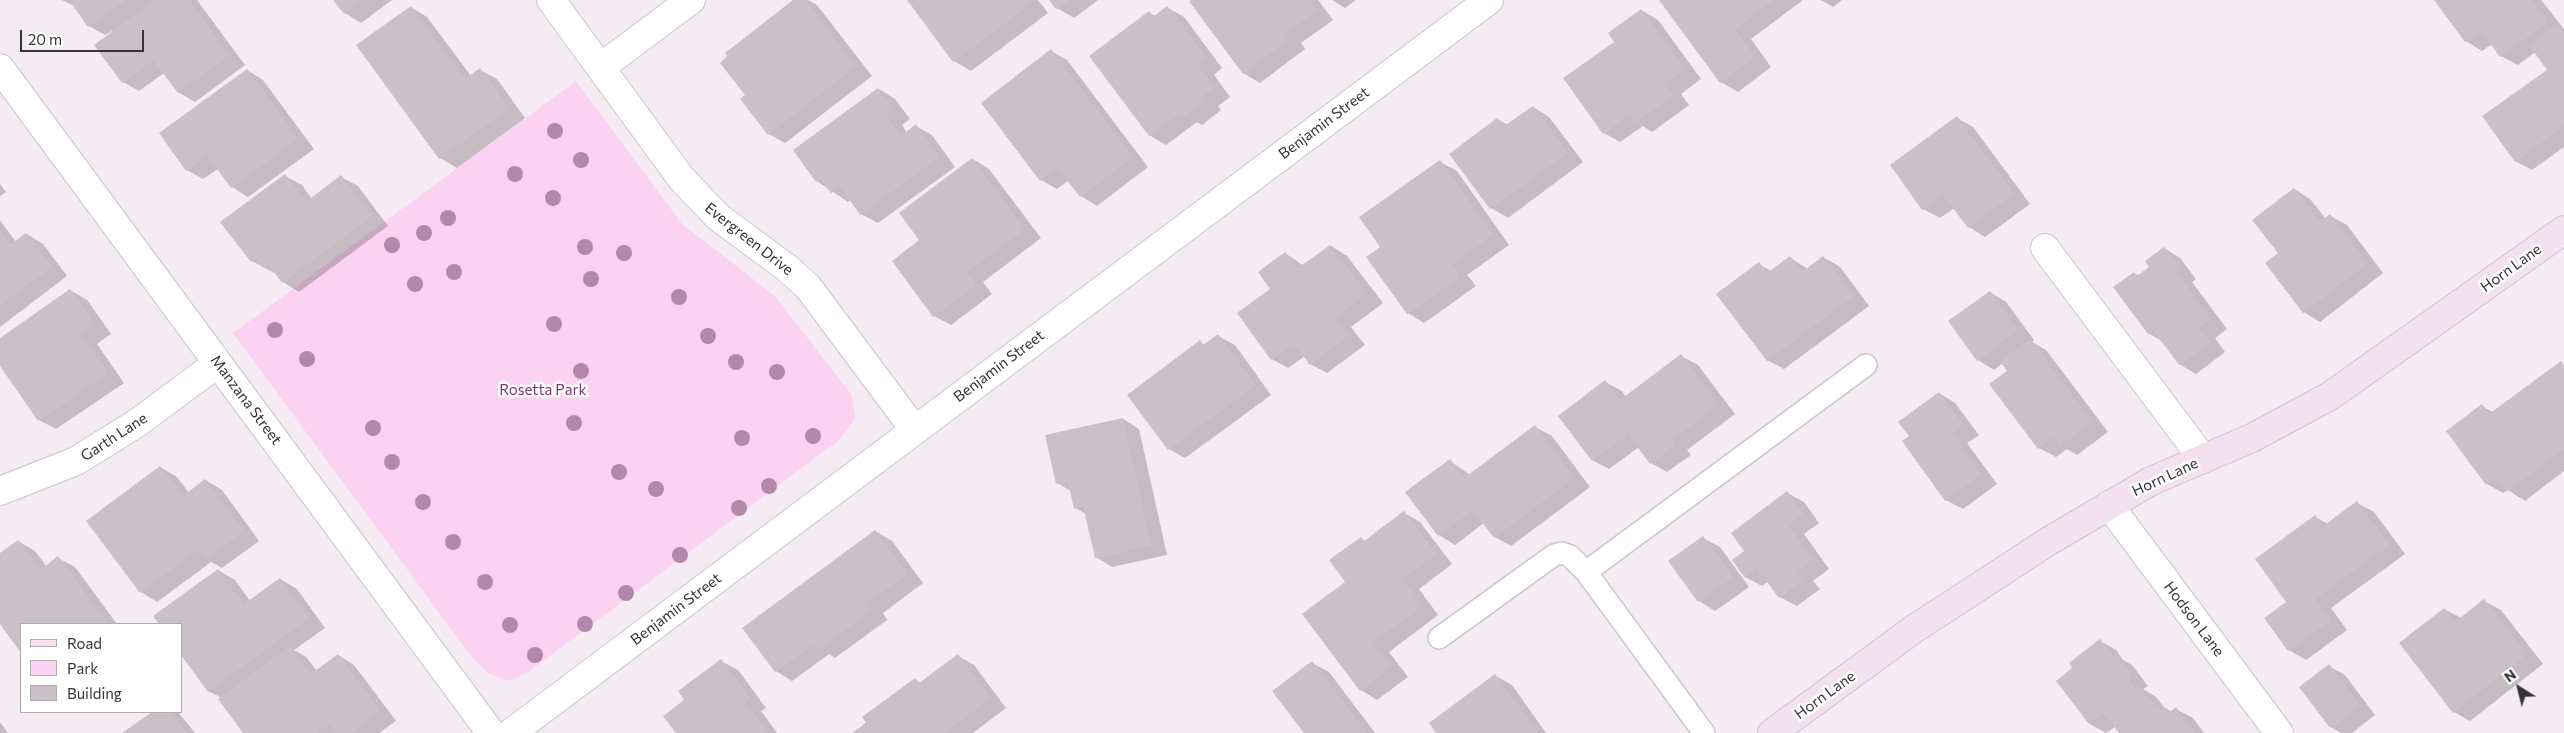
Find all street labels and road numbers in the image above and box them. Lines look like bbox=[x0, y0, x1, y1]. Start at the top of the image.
street label: Benjamin Street bbox=[1275, 83, 1373, 163]
street label: Evergreen Drive bbox=[701, 199, 797, 279]
street label: Horn Lane bbox=[2477, 240, 2545, 296]
street label: Benjamin Street bbox=[950, 326, 1048, 406]
street label: Manzana Street bbox=[206, 352, 286, 448]
street label: Garth Lane bbox=[77, 409, 151, 465]
street label: Horn Lane bbox=[2129, 454, 2201, 500]
street label: Benjamin Street bbox=[627, 569, 725, 649]
street label: Hodson Lane bbox=[2160, 578, 2228, 660]
street label: Horn Lane bbox=[1791, 667, 1859, 723]

